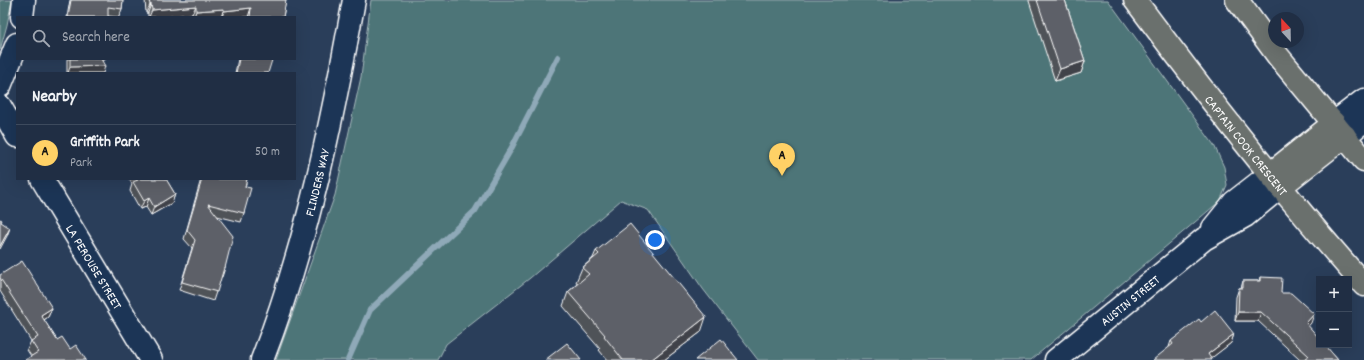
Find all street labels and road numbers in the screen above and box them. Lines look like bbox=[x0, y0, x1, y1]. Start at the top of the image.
street label: CAPTAIN COOK CRESCENT bbox=[1199, 92, 1291, 201]
street label: FLINDERS WAY bbox=[301, 146, 336, 219]
street label: LA PEROUSE STREET bbox=[60, 222, 125, 314]
street label: AUSTIN STREET bbox=[1097, 272, 1165, 332]

